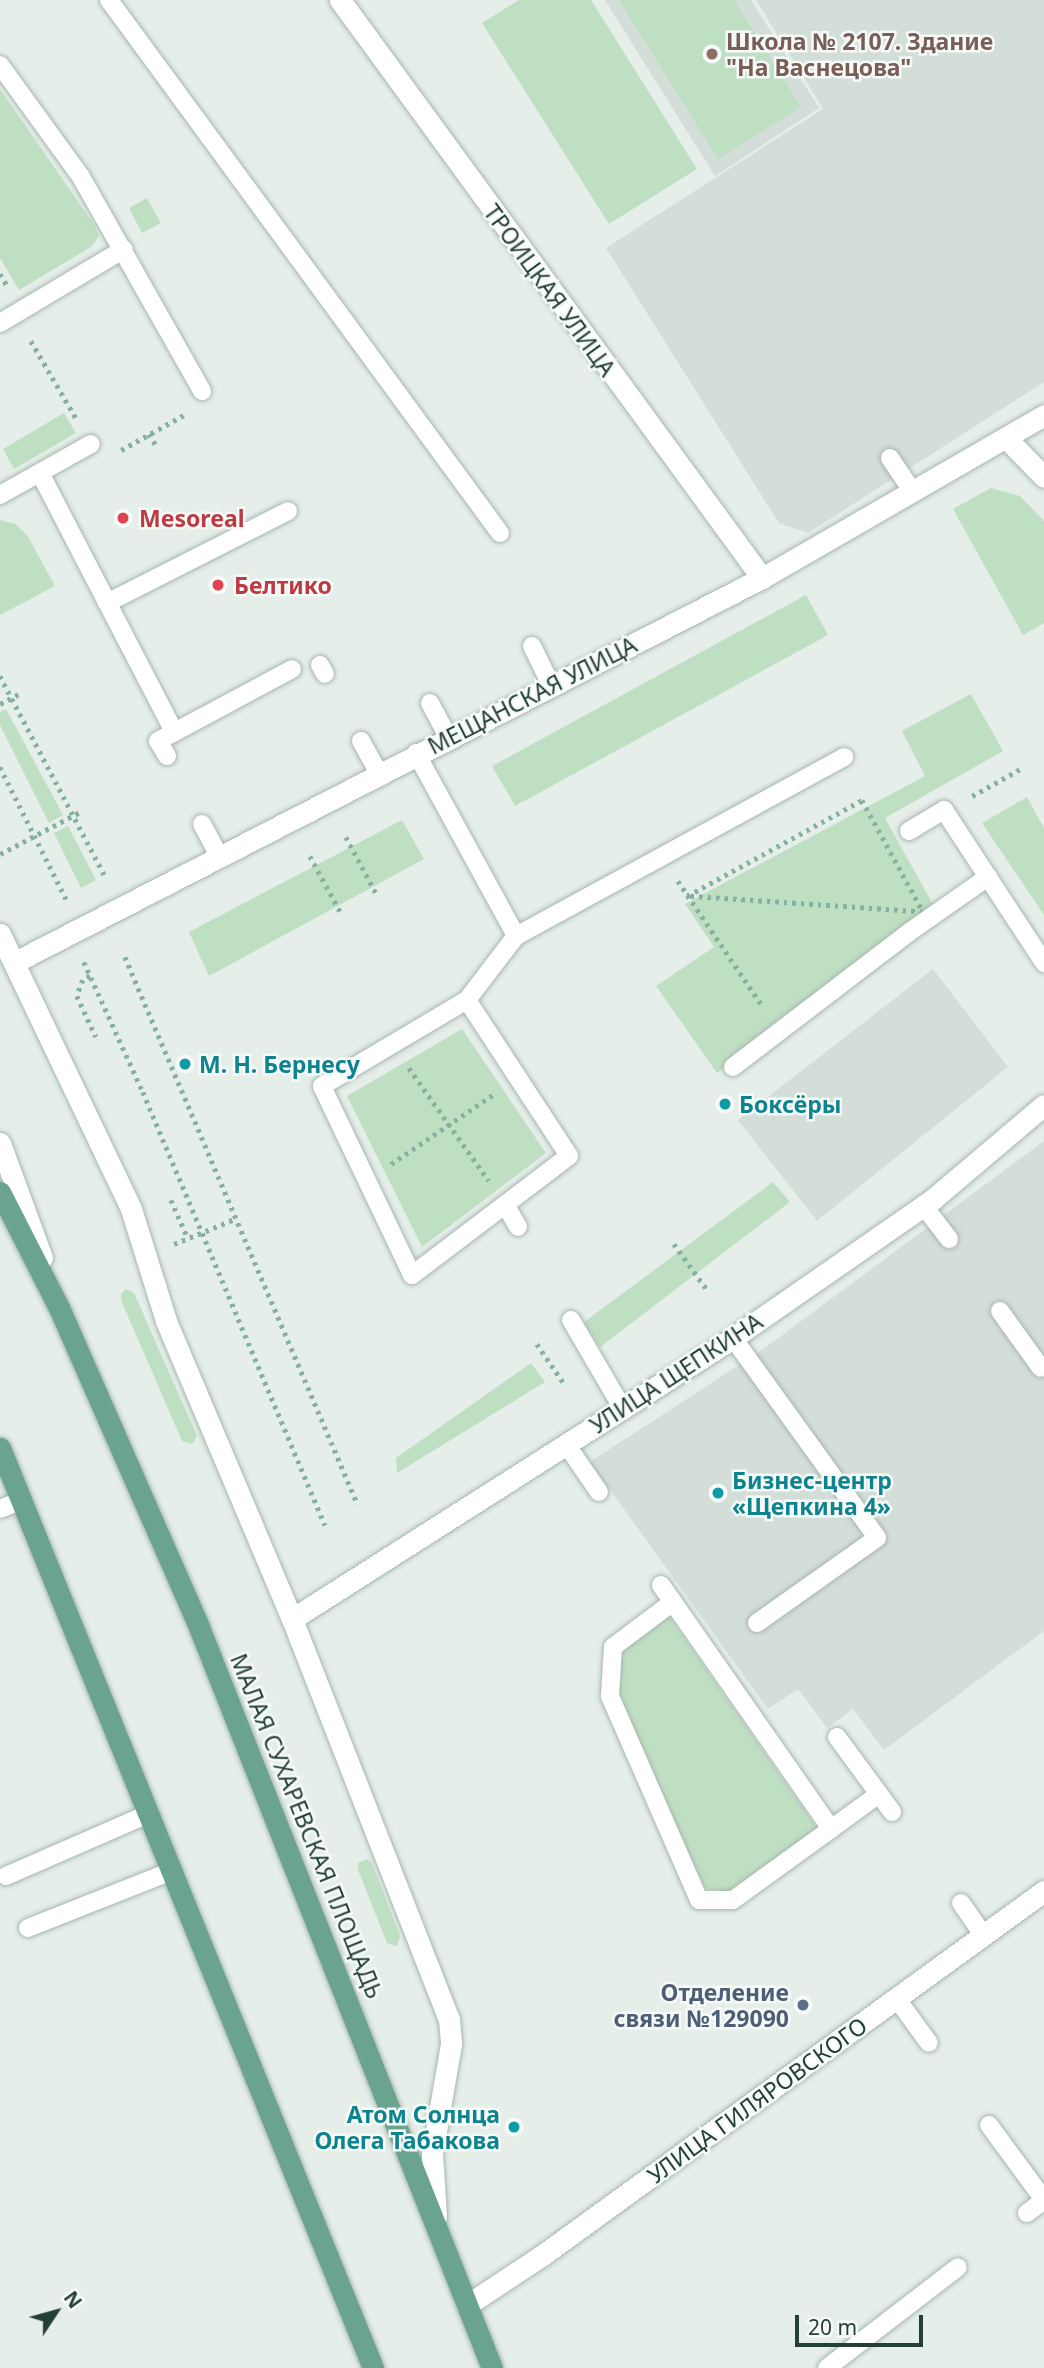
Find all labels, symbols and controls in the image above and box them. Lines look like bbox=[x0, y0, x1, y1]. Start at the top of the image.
place label: Школа № 2107. Здание "На Васнецова" bbox=[726, 27, 993, 81]
marker: Школа № 2107. Здание "На Васнецова" bbox=[704, 46, 720, 62]
street label: ТРОИЦКАЯ УЛИЦА bbox=[478, 199, 622, 381]
place label: Mesoreal bbox=[139, 504, 245, 532]
marker: Mesoreal bbox=[113, 508, 133, 528]
place label: Белтико bbox=[234, 571, 332, 599]
marker: Белтико bbox=[208, 575, 228, 595]
street label: МЕЩАНСКАЯ УЛИЦА bbox=[423, 630, 641, 760]
place label: М. Н. Бернесу bbox=[199, 1050, 360, 1078]
marker: М. Н. Бернесу bbox=[177, 1056, 193, 1072]
place label: Боксёры bbox=[739, 1090, 841, 1118]
marker: Боксёры bbox=[717, 1096, 733, 1112]
street label: УЛИЦА ЩЕПКИНА bbox=[585, 1307, 767, 1439]
place label: Бизнес-центр «Щепкина 4» bbox=[732, 1466, 892, 1520]
marker: Бизнес-центр «Щепкина 4» bbox=[710, 1485, 726, 1501]
street label: МАЛАЯ СУХАРЕВСКАЯ ПЛОЩАДЬ bbox=[225, 1650, 389, 2002]
place label: Отделение связи №129090 bbox=[613, 1978, 789, 2032]
marker: Отделение связи №129090 bbox=[795, 1997, 811, 2013]
street label: УЛИЦА ГИЛЯРОВСКОГО bbox=[642, 2011, 872, 2189]
place label: Атом Солнца Олега Табакова bbox=[314, 2100, 500, 2154]
marker: Атом Солнца Олега Табакова bbox=[506, 2119, 522, 2135]
north arrow bbox=[21, 2277, 91, 2347]
text: N bbox=[58, 2286, 88, 2314]
scale bar bbox=[799, 2302, 927, 2346]
text: 20 m bbox=[808, 2313, 857, 2341]

